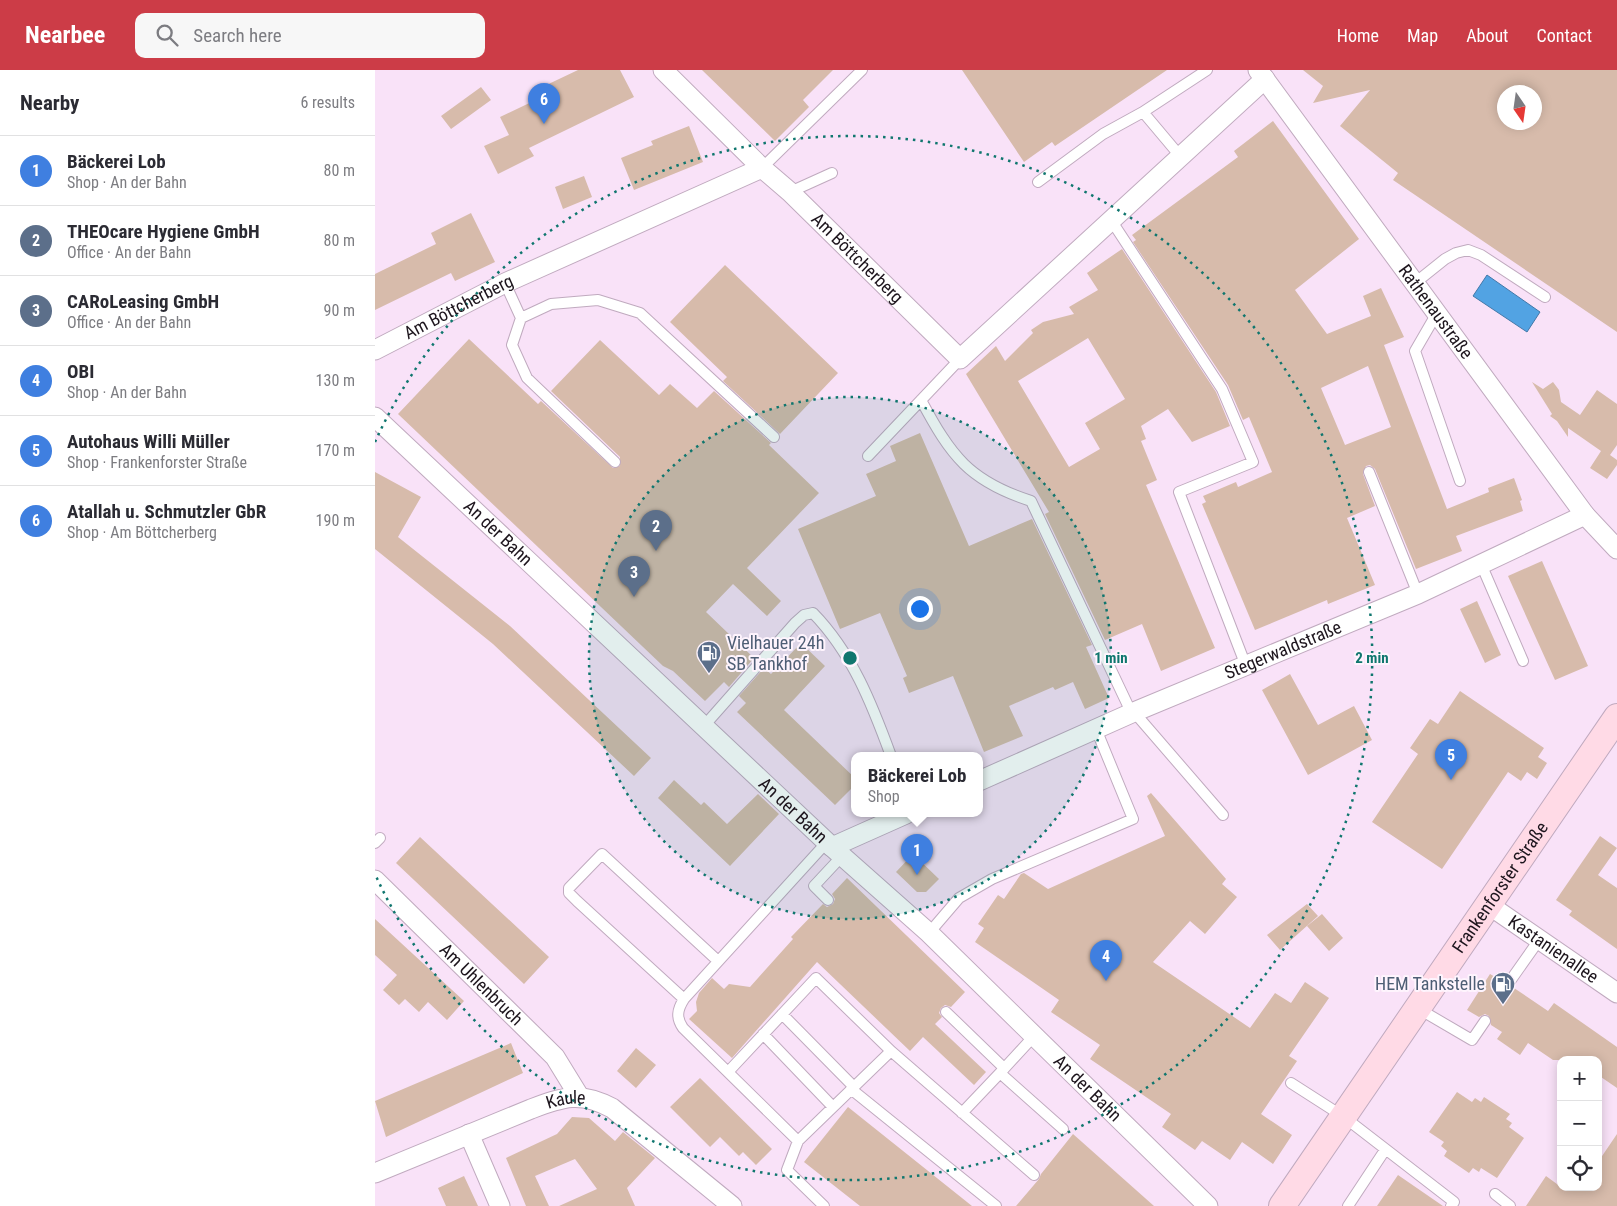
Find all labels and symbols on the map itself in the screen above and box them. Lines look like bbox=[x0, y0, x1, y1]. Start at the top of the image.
pin: 6 bbox=[528, 83, 560, 124]
north arrow bbox=[1497, 85, 1542, 130]
street label: Am Böttcherberg bbox=[807, 208, 908, 307]
street label: Rathenaustraße bbox=[1394, 260, 1478, 363]
street label: Am Böttcherberg bbox=[400, 270, 516, 343]
street label: An der Bahn bbox=[460, 495, 537, 570]
pin: 2 bbox=[640, 510, 672, 551]
pin: 3 bbox=[618, 556, 650, 597]
your location bbox=[907, 596, 933, 622]
street label: Stegerwaldstraße bbox=[1221, 616, 1344, 683]
place label: Vielhauer 24h SB Tankhof bbox=[727, 632, 824, 674]
fuel station icon: Vielhauer 24h SB Tankhof bbox=[696, 640, 722, 674]
centre of rings bbox=[841, 649, 859, 667]
text: 1 min bbox=[1094, 649, 1128, 667]
text: 2 min bbox=[1355, 649, 1389, 667]
pin: 5 bbox=[1435, 739, 1467, 780]
street label: An der Bahn bbox=[755, 773, 832, 847]
street label: Frankenforster Straße bbox=[1448, 818, 1552, 957]
pin: 1 bbox=[901, 834, 933, 875]
street label: Kastanienallee bbox=[1505, 911, 1603, 987]
street label: Am Uhlenbruch bbox=[436, 939, 528, 1030]
pin: 4 bbox=[1090, 940, 1122, 981]
fuel station icon: HEM Tankstelle bbox=[1490, 971, 1516, 1005]
place label: HEM Tankstelle bbox=[1375, 973, 1485, 994]
street label: An der Bahn bbox=[1050, 1050, 1126, 1125]
street label: Kaule bbox=[543, 1086, 587, 1113]

